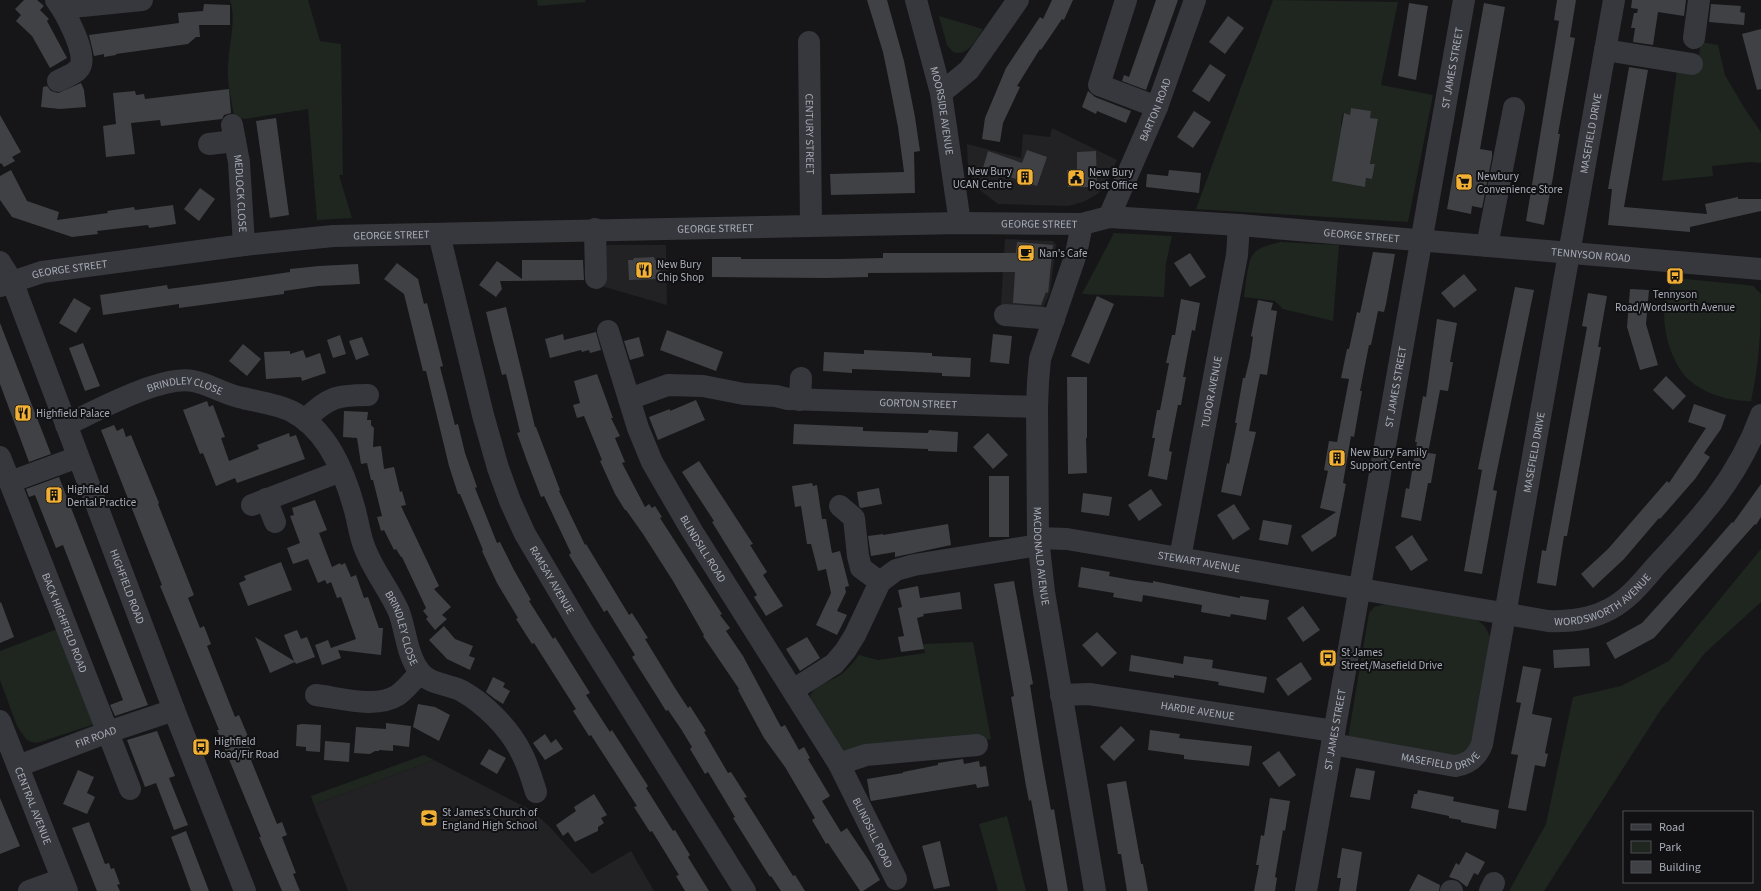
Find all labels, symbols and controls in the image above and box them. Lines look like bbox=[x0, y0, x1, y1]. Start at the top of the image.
street label: ST JAMES STREET bbox=[1438, 26, 1467, 110]
street label: MOORSIDE AVENUE bbox=[926, 65, 957, 156]
street label: BARTON ROAD bbox=[1136, 76, 1175, 144]
street label: MASEFIELD DRIVE bbox=[1576, 92, 1605, 175]
street label: CENTURY STREET bbox=[802, 93, 817, 175]
street label: MEDLOCK CLOSE bbox=[230, 153, 250, 233]
place label: New Bury UCAN Centre bbox=[953, 164, 1013, 192]
place label: New Bury Post Office bbox=[1089, 165, 1138, 193]
building icon: New Bury UCAN Centre bbox=[1015, 167, 1035, 187]
public building icon: New Bury Post Office bbox=[1066, 168, 1086, 188]
place label: Newbury Convenience Store bbox=[1477, 169, 1563, 197]
supermarket icon: Newbury Convenience Store bbox=[1454, 172, 1474, 192]
street label: GEORGE STREET bbox=[1001, 216, 1078, 232]
street label: GEORGE STREET bbox=[677, 220, 754, 237]
street label: GEORGE STREET bbox=[1323, 225, 1400, 247]
street label: GEORGE STREET bbox=[353, 227, 430, 244]
cafe icon: Nan's Cafe bbox=[1016, 243, 1036, 263]
street label: TENNYSON ROAD bbox=[1551, 244, 1632, 266]
place label: Nan's Cafe bbox=[1039, 246, 1088, 261]
street label: GEORGE STREET bbox=[30, 256, 108, 283]
place label: New Bury Chip Shop bbox=[657, 257, 704, 285]
restaurant icon: New Bury Chip Shop bbox=[634, 260, 654, 280]
bus stop icon: Tennyson Road/Wordsworth Avenue bbox=[1665, 266, 1685, 286]
place label: Tennyson Road/Wordsworth Avenue bbox=[1615, 287, 1736, 315]
street label: ST JAMES STREET bbox=[1381, 345, 1410, 429]
street label: TUDOR AVENUE bbox=[1198, 355, 1226, 429]
street label: BRINDLEY CLOSE bbox=[145, 373, 225, 399]
street label: GORTON STREET bbox=[879, 395, 958, 412]
restaurant icon: Highfield Palace bbox=[13, 403, 33, 423]
place label: Highfield Palace bbox=[36, 406, 110, 421]
street label: MASEFIELD DRIVE bbox=[1520, 411, 1549, 494]
place label: New Bury Family Support Centre bbox=[1350, 445, 1427, 473]
building icon: New Bury Family Support Centre bbox=[1327, 448, 1347, 468]
place label: Highfield Dental Practice bbox=[67, 482, 137, 510]
building icon: Highfield Dental Practice bbox=[44, 485, 64, 505]
street label: MACDONALD AVENUE bbox=[1030, 507, 1053, 607]
street label: BLINDSILL ROAD bbox=[676, 512, 730, 586]
street label: RAMSAY AVENUE bbox=[526, 543, 578, 617]
street label: HIGHFIELD ROAD bbox=[106, 547, 148, 626]
street label: STEWART AVENUE bbox=[1157, 548, 1242, 576]
street label: WORDSWORTH AVENUE bbox=[1554, 570, 1655, 629]
street label: BACK HIGHFIELD ROAD bbox=[38, 571, 91, 675]
street label: BRINDLEY CLOSE bbox=[381, 588, 422, 668]
place label: St James Street/Masefield Drive bbox=[1341, 645, 1443, 673]
bus stop icon: St James Street/Masefield Drive bbox=[1318, 648, 1338, 668]
street label: ST JAMES STREET bbox=[1321, 688, 1350, 771]
street label: HARDIE AVENUE bbox=[1160, 698, 1236, 724]
street label: FIR ROAD bbox=[73, 723, 119, 752]
place label: Highfield Road/Fir Road bbox=[214, 734, 279, 762]
bus stop icon: Highfield Road/Fir Road bbox=[191, 737, 211, 757]
street label: MASEFIELD DRIVE bbox=[1400, 748, 1484, 774]
street label: CENTRAL AVENUE bbox=[11, 765, 55, 847]
street label: BLINDSILL ROAD bbox=[849, 795, 896, 871]
place label: St James's Church of England High School bbox=[442, 805, 538, 833]
school or university icon: St James's Church of England High School bbox=[419, 808, 439, 828]
legend bbox=[1623, 811, 1753, 883]
text: Road bbox=[1659, 819, 1685, 836]
text: Park bbox=[1659, 839, 1681, 856]
text: Building bbox=[1659, 859, 1701, 876]

